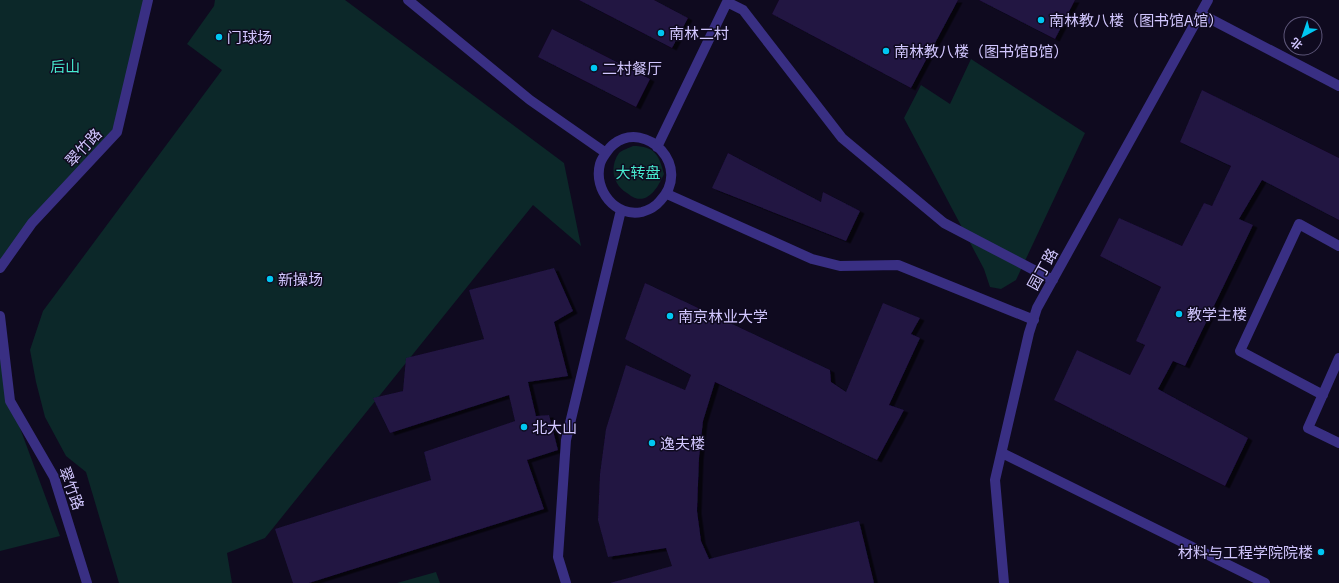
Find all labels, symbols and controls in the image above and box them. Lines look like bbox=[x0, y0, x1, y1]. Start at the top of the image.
place label: 南林教八楼（图书馆A馆） bbox=[1049, 11, 1223, 29]
marker: 南林教八楼（图书馆A馆） bbox=[1036, 15, 1046, 25]
north arrow bbox=[1283, 16, 1323, 56]
place label: 南林二村 bbox=[669, 24, 729, 42]
place label: 门球场 bbox=[227, 28, 272, 46]
marker: 南林二村 bbox=[656, 28, 666, 38]
marker: 门球场 bbox=[214, 32, 224, 42]
text: 北 bbox=[1288, 36, 1305, 53]
place label: 南林教八楼（图书馆B馆） bbox=[894, 42, 1068, 60]
marker: 南林教八楼（图书馆B馆） bbox=[881, 46, 891, 56]
park label: 后山 bbox=[50, 57, 80, 75]
place label: 二村餐厅 bbox=[602, 59, 662, 77]
marker: 二村餐厅 bbox=[589, 63, 599, 73]
street label: 翠竹路 bbox=[61, 124, 105, 170]
park label: 大转盘 bbox=[615, 163, 661, 181]
street label: 园丁路 bbox=[1023, 245, 1061, 293]
place label: 新操场 bbox=[278, 270, 323, 288]
marker: 新操场 bbox=[265, 274, 275, 284]
place label: 教学主楼 bbox=[1187, 305, 1247, 323]
place label: 南京林业大学 bbox=[678, 307, 768, 325]
marker: 教学主楼 bbox=[1174, 309, 1184, 319]
marker: 南京林业大学 bbox=[665, 311, 675, 321]
place label: 北大山 bbox=[532, 418, 577, 436]
marker: 北大山 bbox=[519, 422, 529, 432]
place label: 逸夫楼 bbox=[660, 434, 705, 452]
marker: 逸夫楼 bbox=[647, 438, 657, 448]
street label: 翠竹路 bbox=[56, 464, 88, 512]
place label: 材料与工程学院院楼 bbox=[1178, 543, 1313, 561]
marker: 材料与工程学院院楼 bbox=[1316, 547, 1326, 557]

